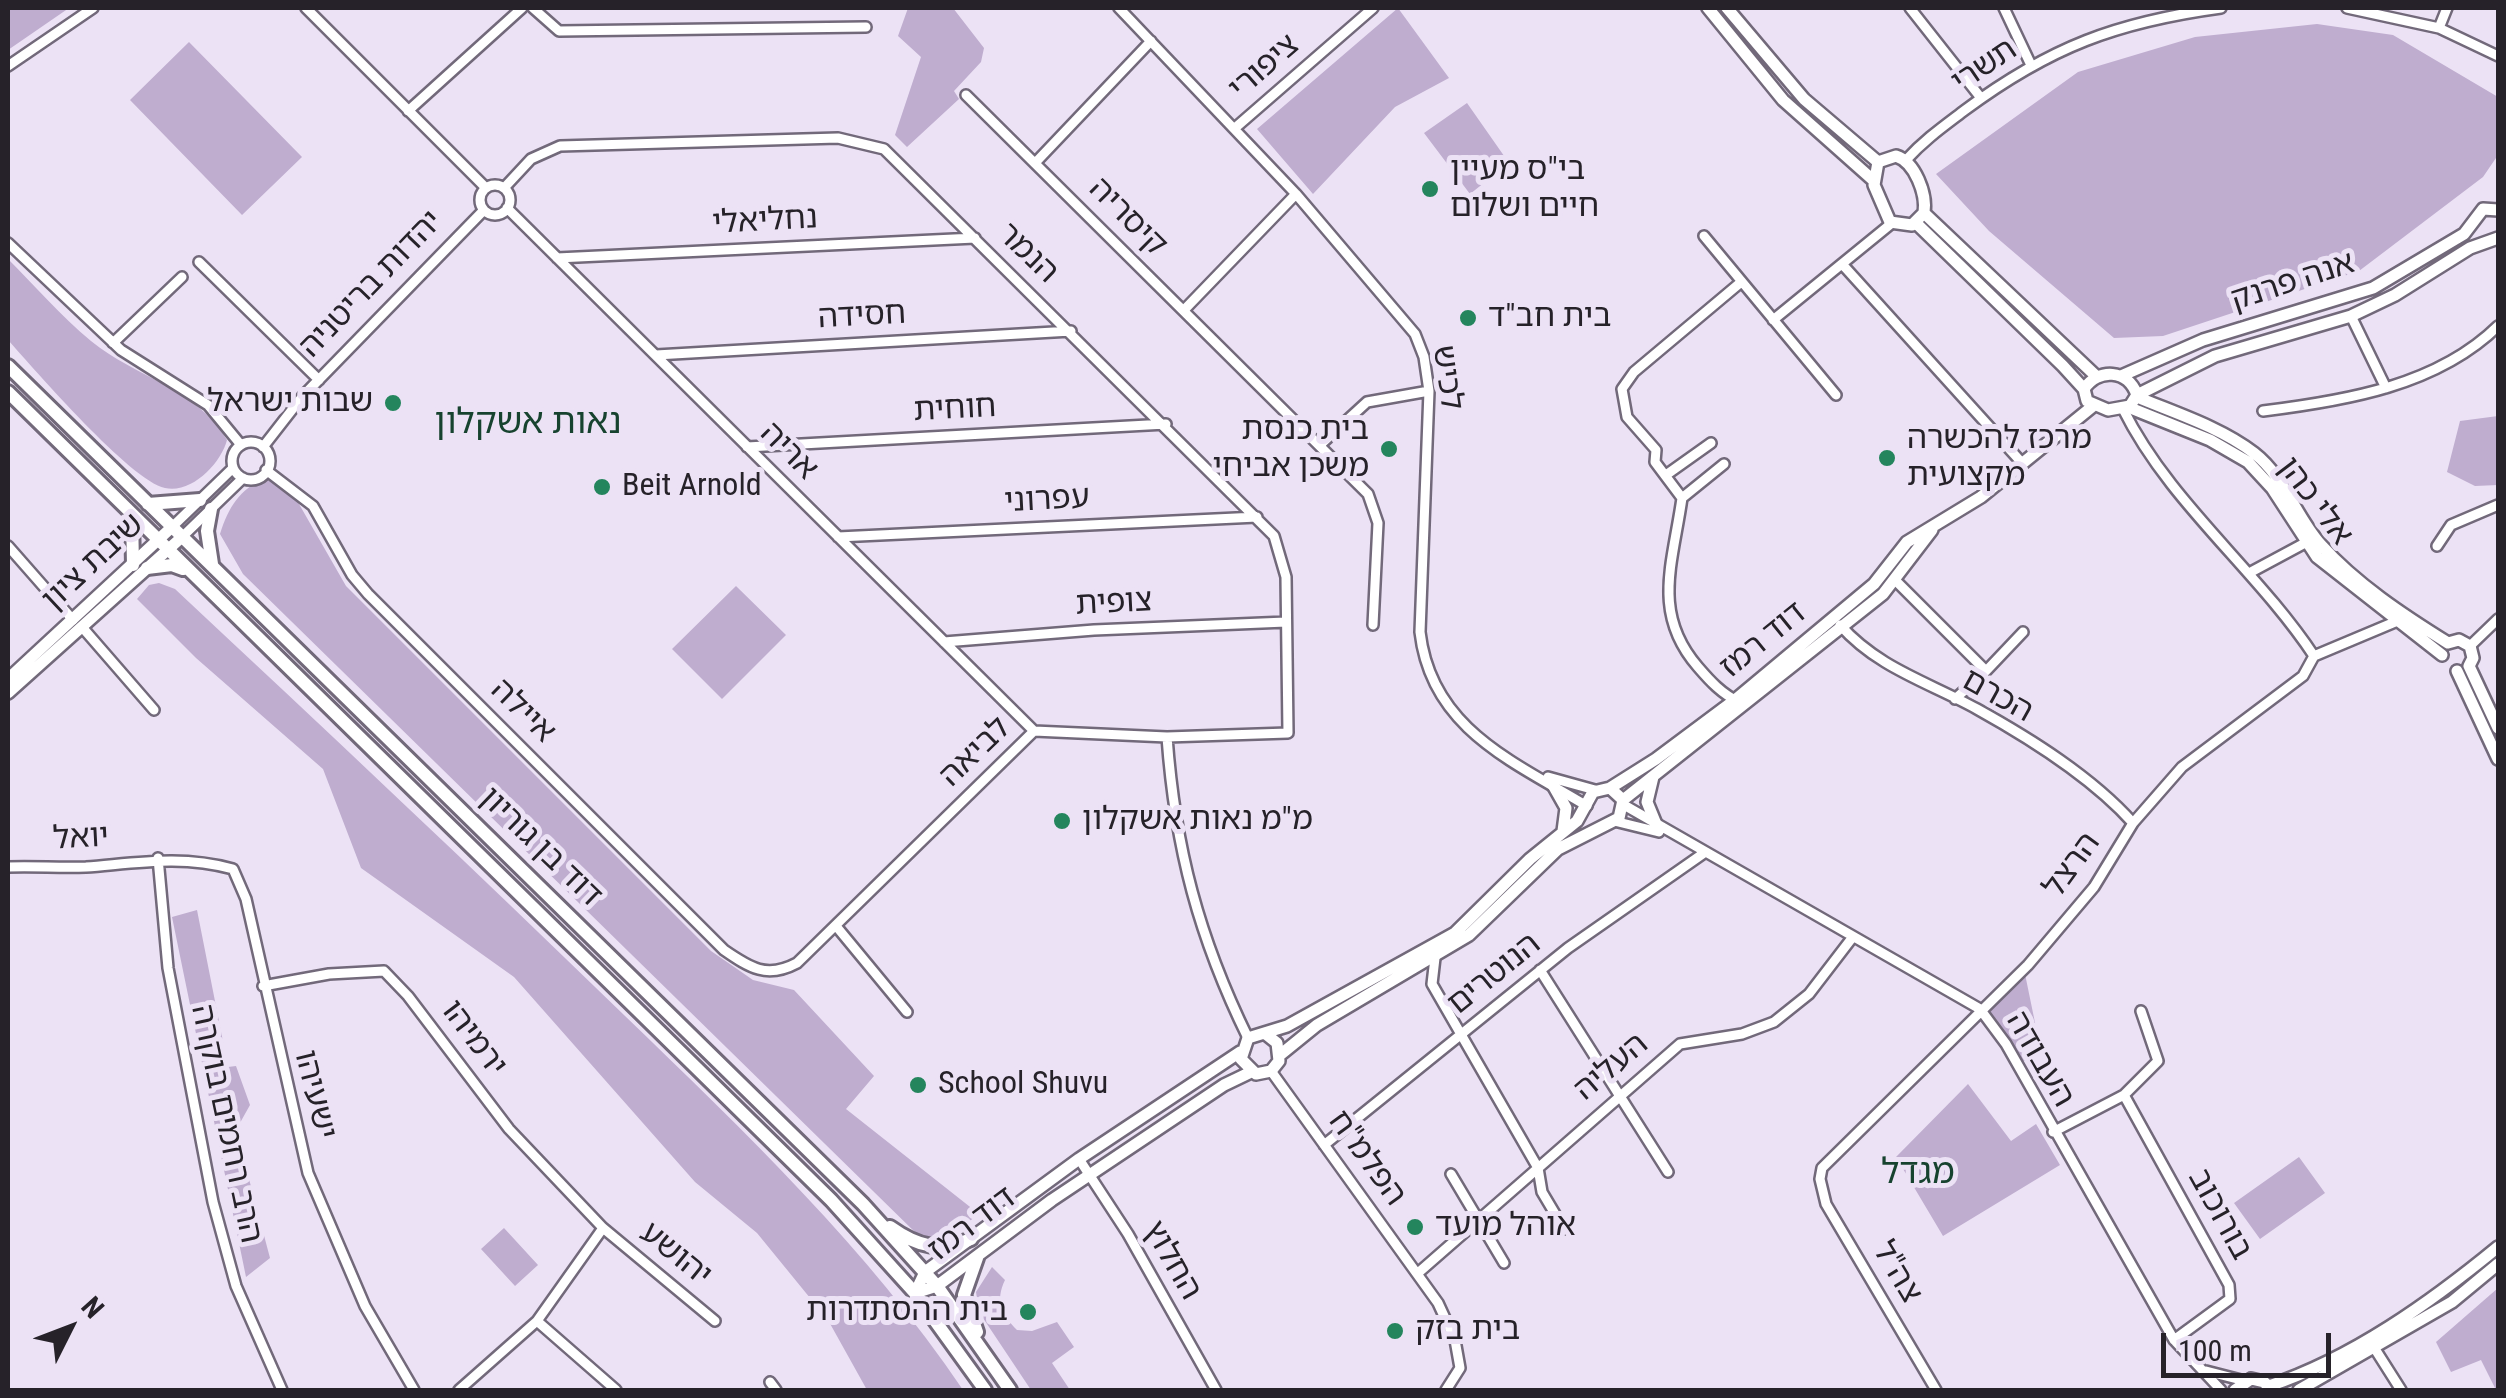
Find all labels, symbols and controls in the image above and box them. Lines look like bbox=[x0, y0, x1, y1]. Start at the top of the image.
street label: ציפורי bbox=[1222, 27, 1308, 109]
street label: תשרי bbox=[1945, 31, 2025, 103]
place label: בי"ס מעיין חיים ושלום bbox=[1450, 152, 1599, 227]
street label: קיסריה bbox=[1080, 171, 1174, 265]
marker: בי"ס מעיין חיים ושלום bbox=[1419, 178, 1441, 200]
street label: נחליאלי bbox=[711, 200, 819, 244]
street label: יהדות בריטניה bbox=[292, 204, 452, 366]
street label: הנמר bbox=[988, 216, 1066, 292]
street label: אנה פרנק bbox=[2226, 245, 2360, 321]
street label: חסידה bbox=[817, 296, 907, 338]
place label: בית חב"ד bbox=[1488, 299, 1611, 337]
marker: בית חב"ד bbox=[1457, 307, 1479, 329]
street label: לכיש bbox=[1422, 343, 1470, 413]
place label: שבות ישראל bbox=[207, 384, 373, 422]
street label: חוחית bbox=[913, 389, 997, 431]
marker: שבות ישראל bbox=[382, 392, 404, 414]
district label: נאות אשקלון bbox=[434, 403, 622, 445]
place label: בית כנסת משכן אביחי bbox=[1213, 412, 1369, 487]
street label: אריה bbox=[751, 415, 825, 489]
place label: מרכז להכשרה מקצועית bbox=[1907, 421, 2092, 496]
marker: בית כנסת משכן אביחי bbox=[1378, 438, 1400, 460]
marker: מרכז להכשרה מקצועית bbox=[1876, 447, 1898, 469]
street label: אלי כהן bbox=[2268, 450, 2360, 554]
place label: Beit Arnold bbox=[622, 468, 762, 506]
marker: Beit Arnold bbox=[591, 476, 613, 498]
street label: עפרוני bbox=[1003, 480, 1091, 522]
street label: שיבת ציון bbox=[35, 506, 153, 620]
street label: צופית bbox=[1075, 583, 1153, 625]
street label: דוד רמז bbox=[1713, 595, 1815, 687]
street label: הכרם bbox=[1955, 662, 2039, 732]
street label: איילה bbox=[482, 672, 562, 752]
street label: לביאה bbox=[933, 710, 1019, 796]
street label: דוד בן גוריון bbox=[471, 780, 609, 916]
place label: מ"מ נאות אשקלון bbox=[1082, 802, 1313, 840]
marker: מ"מ נאות אשקלון bbox=[1051, 810, 1073, 832]
street label: יואל bbox=[52, 818, 110, 860]
street label: הרצל bbox=[2037, 826, 2109, 906]
street label: הנוטרים bbox=[1441, 926, 1549, 1024]
street label: ירמיהו bbox=[432, 994, 514, 1084]
street label: הרב רחמים בוקרה bbox=[181, 1001, 269, 1247]
street label: העבודה bbox=[1996, 1005, 2082, 1115]
street label: העליה bbox=[1567, 1026, 1657, 1110]
street label: ישעיהו bbox=[284, 1047, 344, 1143]
place label: School Shuvu bbox=[938, 1066, 1108, 1104]
marker: School Shuvu bbox=[907, 1074, 929, 1096]
street label: הפלמ"ח bbox=[1319, 1104, 1413, 1214]
district label: מגדל bbox=[1881, 1153, 1955, 1195]
street label: בורוכוב bbox=[2178, 1163, 2260, 1267]
street label: דוד רמז bbox=[922, 1180, 1024, 1270]
place label: אוהל מועד bbox=[1435, 1208, 1576, 1246]
street label: יהושע bbox=[632, 1215, 718, 1295]
street label: החלוץ bbox=[1133, 1215, 1209, 1307]
marker: אוהל מועד bbox=[1404, 1216, 1426, 1238]
street label: צה"ל bbox=[1863, 1235, 1929, 1311]
north arrow bbox=[20, 1278, 120, 1378]
text: N bbox=[75, 1290, 111, 1325]
place label: בית ההסתדרות bbox=[806, 1293, 1008, 1331]
marker: בית ההסתדרות bbox=[1017, 1301, 1039, 1323]
place label: בית בזק bbox=[1415, 1312, 1520, 1350]
scale bar bbox=[2166, 1313, 2336, 1375]
marker: בית בזק bbox=[1384, 1320, 1406, 1342]
text: 100 m bbox=[2178, 1333, 2252, 1368]

